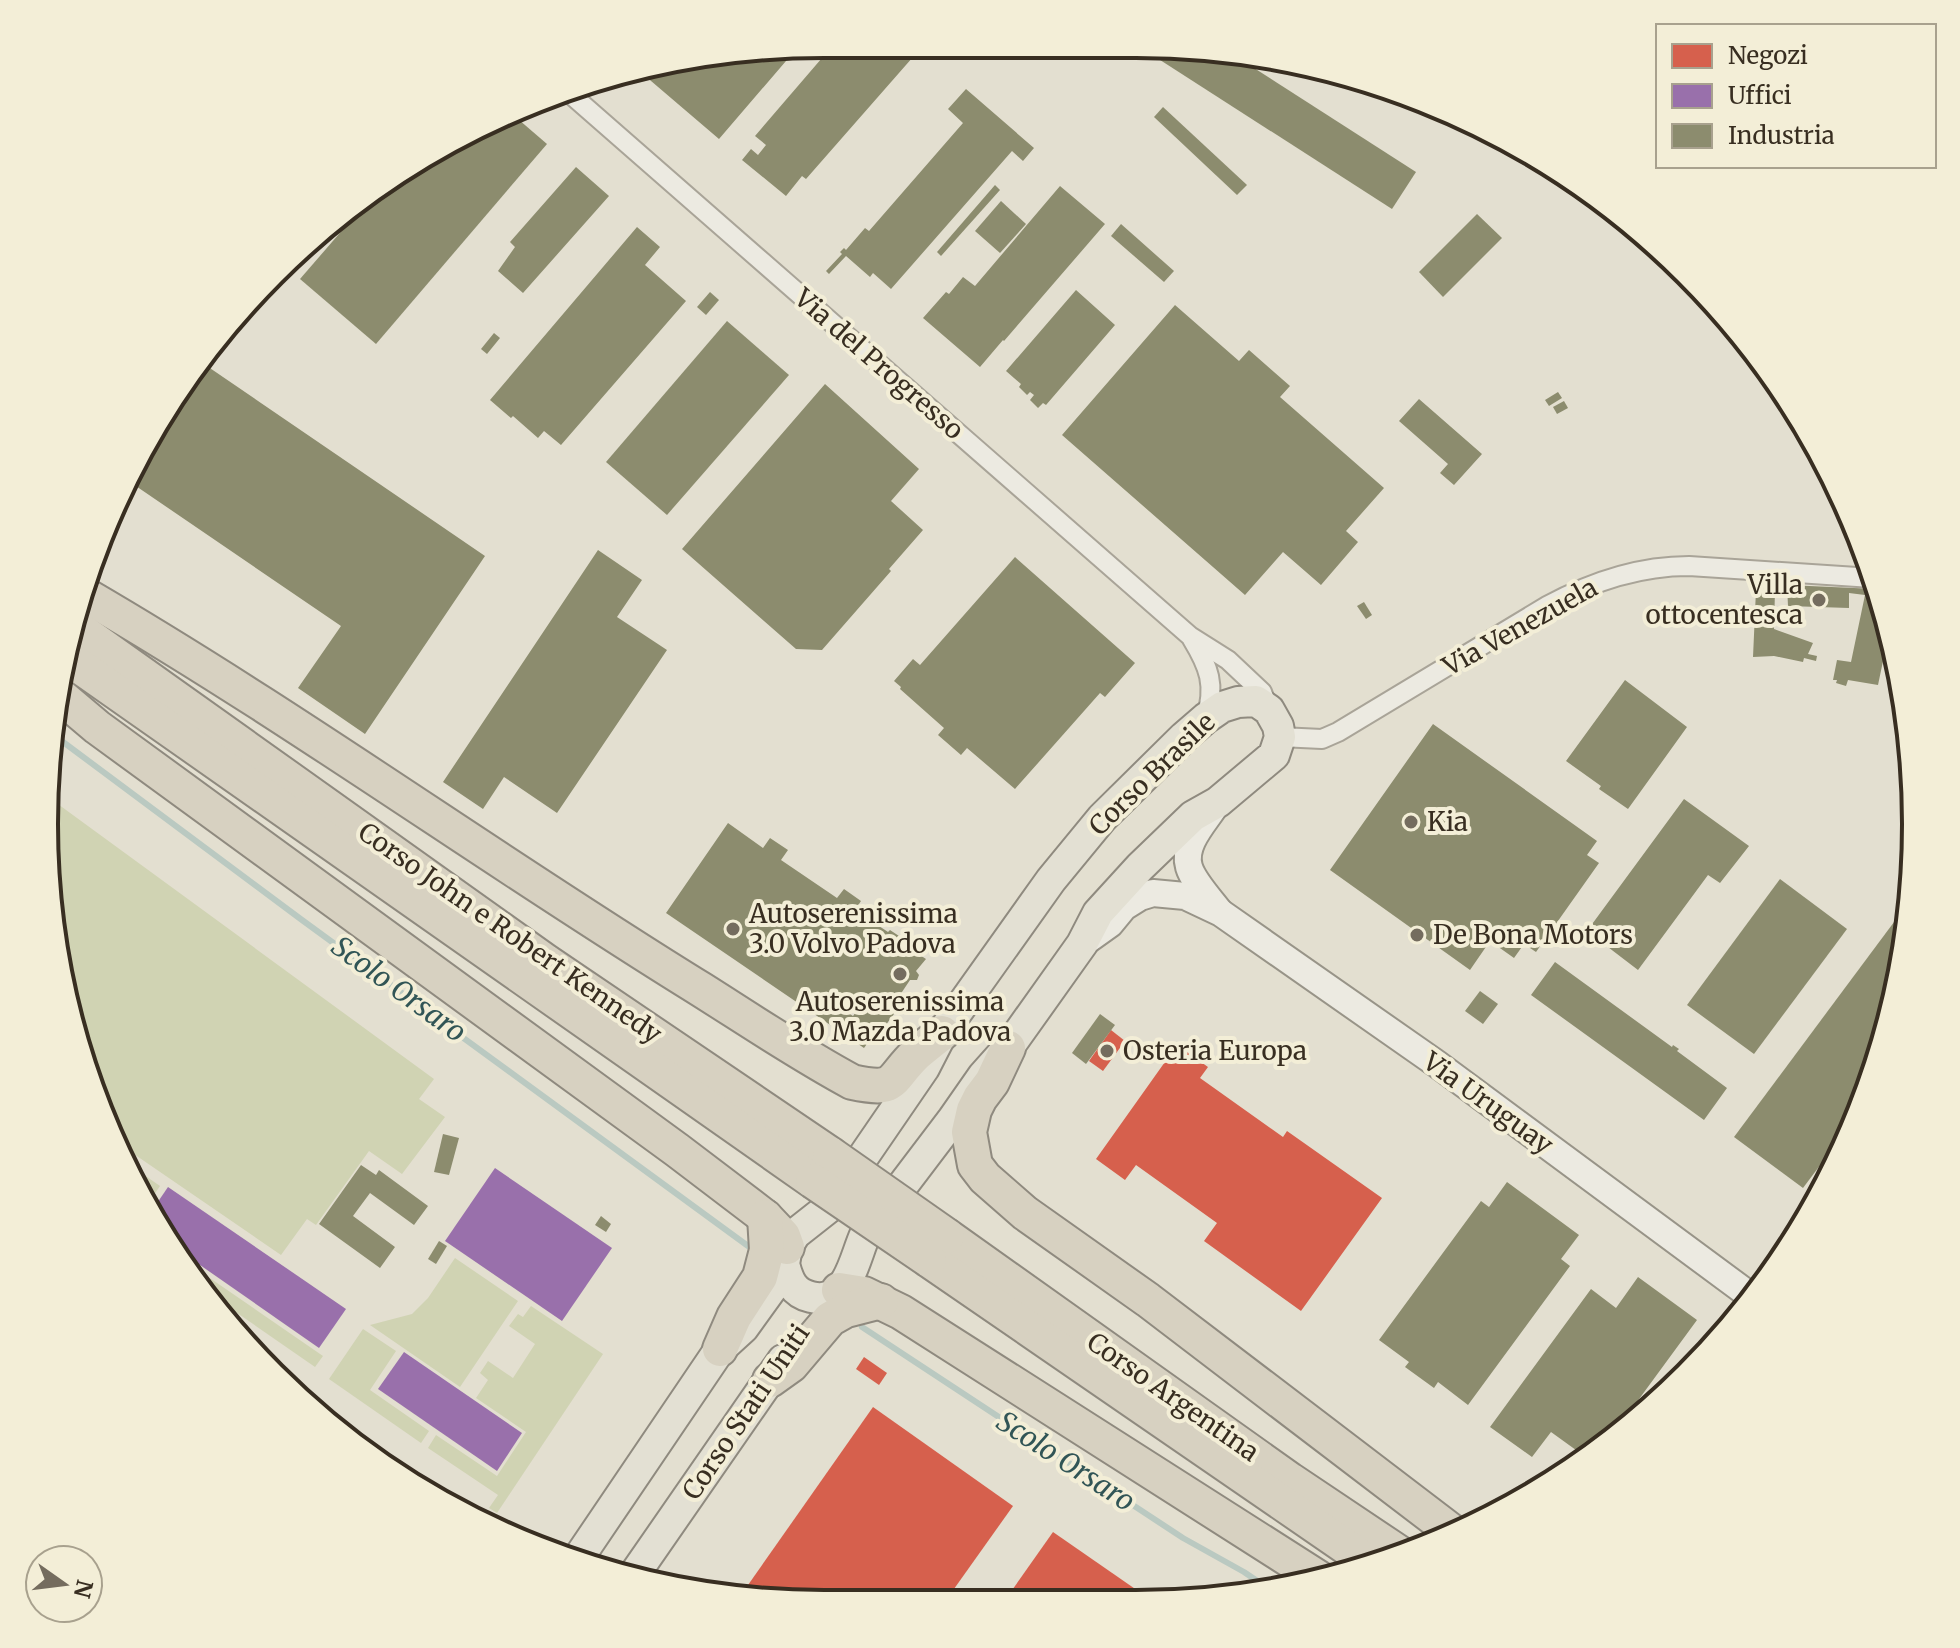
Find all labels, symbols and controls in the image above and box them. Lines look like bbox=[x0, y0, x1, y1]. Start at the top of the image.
legend bbox=[1656, 24, 1936, 168]
text: Negozi bbox=[1728, 40, 1808, 71]
text: Uffici bbox=[1728, 80, 1792, 111]
text: Industria bbox=[1728, 120, 1835, 151]
street label: Via del Progresso bbox=[787, 280, 971, 446]
place label: Villa ottocentesca bbox=[1645, 568, 1803, 631]
street label: Via Venezuela bbox=[1436, 570, 1603, 683]
marker: Villa ottocentesca bbox=[1810, 591, 1828, 609]
street label: Corso Brasile bbox=[1082, 705, 1222, 842]
place label: Kia bbox=[1427, 805, 1468, 838]
marker: Kia bbox=[1402, 813, 1420, 831]
street label: Corso John e Robert Kennedy bbox=[352, 815, 669, 1051]
place label: Autoserenissima 3.0 Volvo Padova bbox=[748, 897, 958, 960]
place label: De Bona Motors bbox=[1433, 918, 1633, 951]
marker: Autoserenissima 3.0 Volvo Padova bbox=[724, 920, 742, 938]
marker: De Bona Motors bbox=[1408, 926, 1426, 944]
water label: Scolo Orsaro bbox=[325, 928, 473, 1050]
marker: Autoserenissima 3.0 Mazda Padova bbox=[891, 965, 909, 983]
place label: Autoserenissima 3.0 Mazda Padova bbox=[789, 985, 1011, 1048]
place label: Osteria Europa bbox=[1123, 1034, 1307, 1067]
marker: Osteria Europa bbox=[1098, 1042, 1116, 1060]
street label: Via Uruguay bbox=[1416, 1044, 1560, 1161]
street label: Corso Stati Uniti bbox=[675, 1318, 816, 1506]
street label: Corso Argentina bbox=[1081, 1325, 1266, 1468]
water label: Scolo Orsaro bbox=[990, 1403, 1142, 1519]
north arrow bbox=[24, 1544, 104, 1624]
text: N bbox=[68, 1577, 99, 1601]

